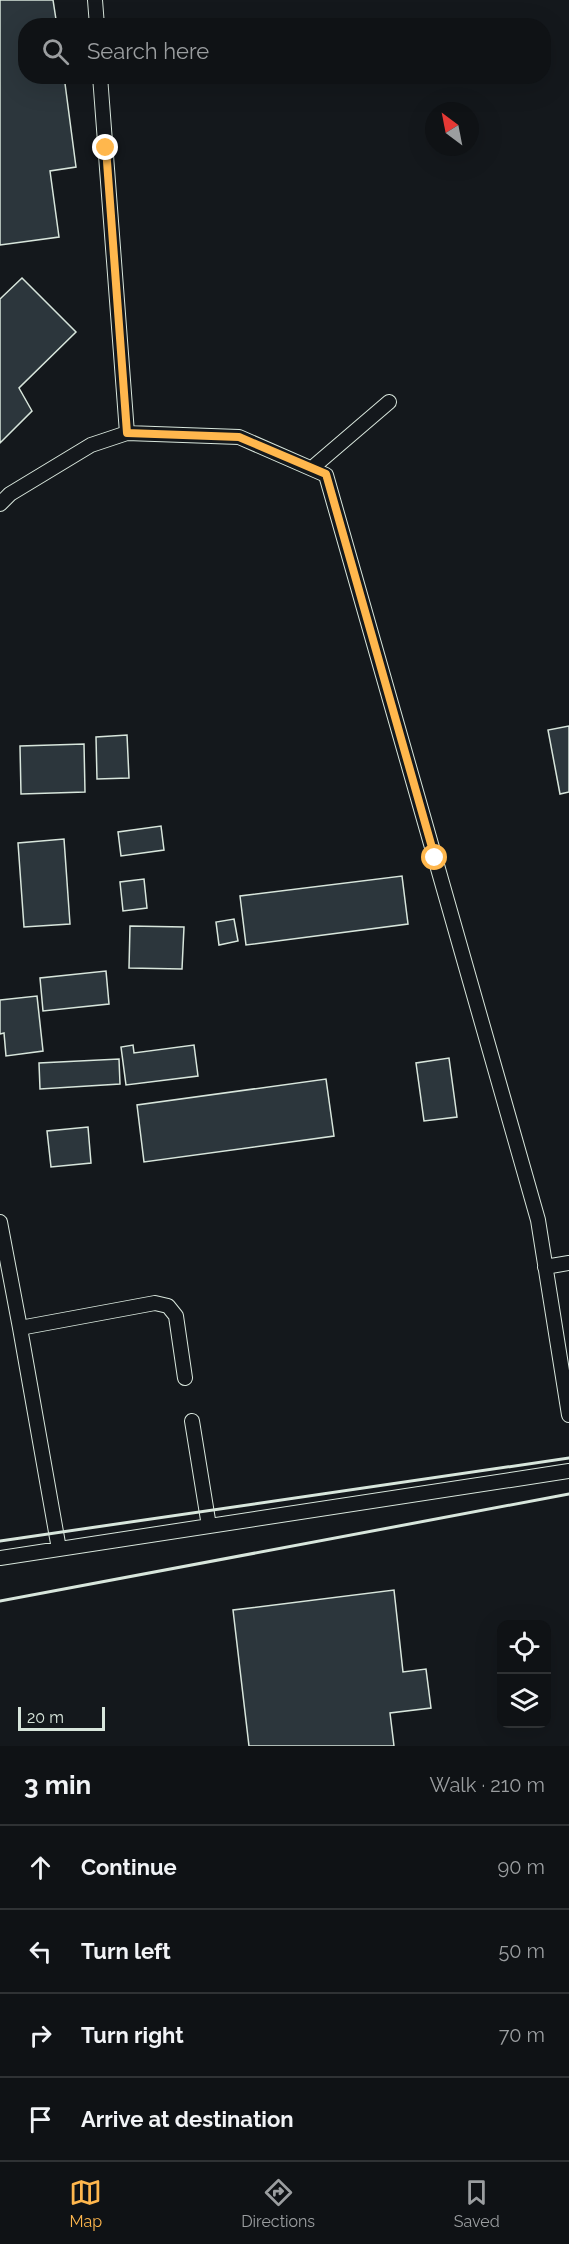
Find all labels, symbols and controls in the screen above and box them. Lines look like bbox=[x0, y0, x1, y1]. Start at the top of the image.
search box bbox=[18, 18, 551, 84]
icon: search bbox=[39, 35, 72, 68]
text: Search here bbox=[87, 38, 209, 64]
north arrow bbox=[425, 102, 479, 156]
route end bbox=[92, 134, 118, 160]
route start bbox=[421, 844, 447, 870]
map controls bbox=[497, 1620, 551, 1728]
button: locate bbox=[497, 1620, 551, 1674]
button: layers bbox=[497, 1674, 551, 1728]
scale bar bbox=[18, 1704, 105, 1732]
text: 20 m bbox=[27, 1708, 64, 1727]
text: 3 min bbox=[24, 1770, 91, 1800]
text: Walk · 210 m bbox=[430, 1773, 545, 1797]
icon: ahead bbox=[24, 1851, 57, 1884]
text: Continue bbox=[81, 1854, 177, 1880]
text: 90 m bbox=[498, 1855, 545, 1879]
icon: left bbox=[24, 1935, 57, 1968]
text: Turn left bbox=[81, 1938, 171, 1964]
text: 50 m bbox=[498, 1939, 545, 1963]
icon: right bbox=[24, 2019, 57, 2052]
text: Turn right bbox=[81, 2022, 184, 2048]
text: 70 m bbox=[499, 2023, 545, 2047]
icon: arrive bbox=[24, 2103, 57, 2136]
text: Arrive at destination bbox=[81, 2106, 294, 2132]
tab: Map bbox=[69, 2176, 102, 2231]
tab: Directions bbox=[241, 2176, 315, 2231]
tab: Saved bbox=[454, 2176, 500, 2231]

